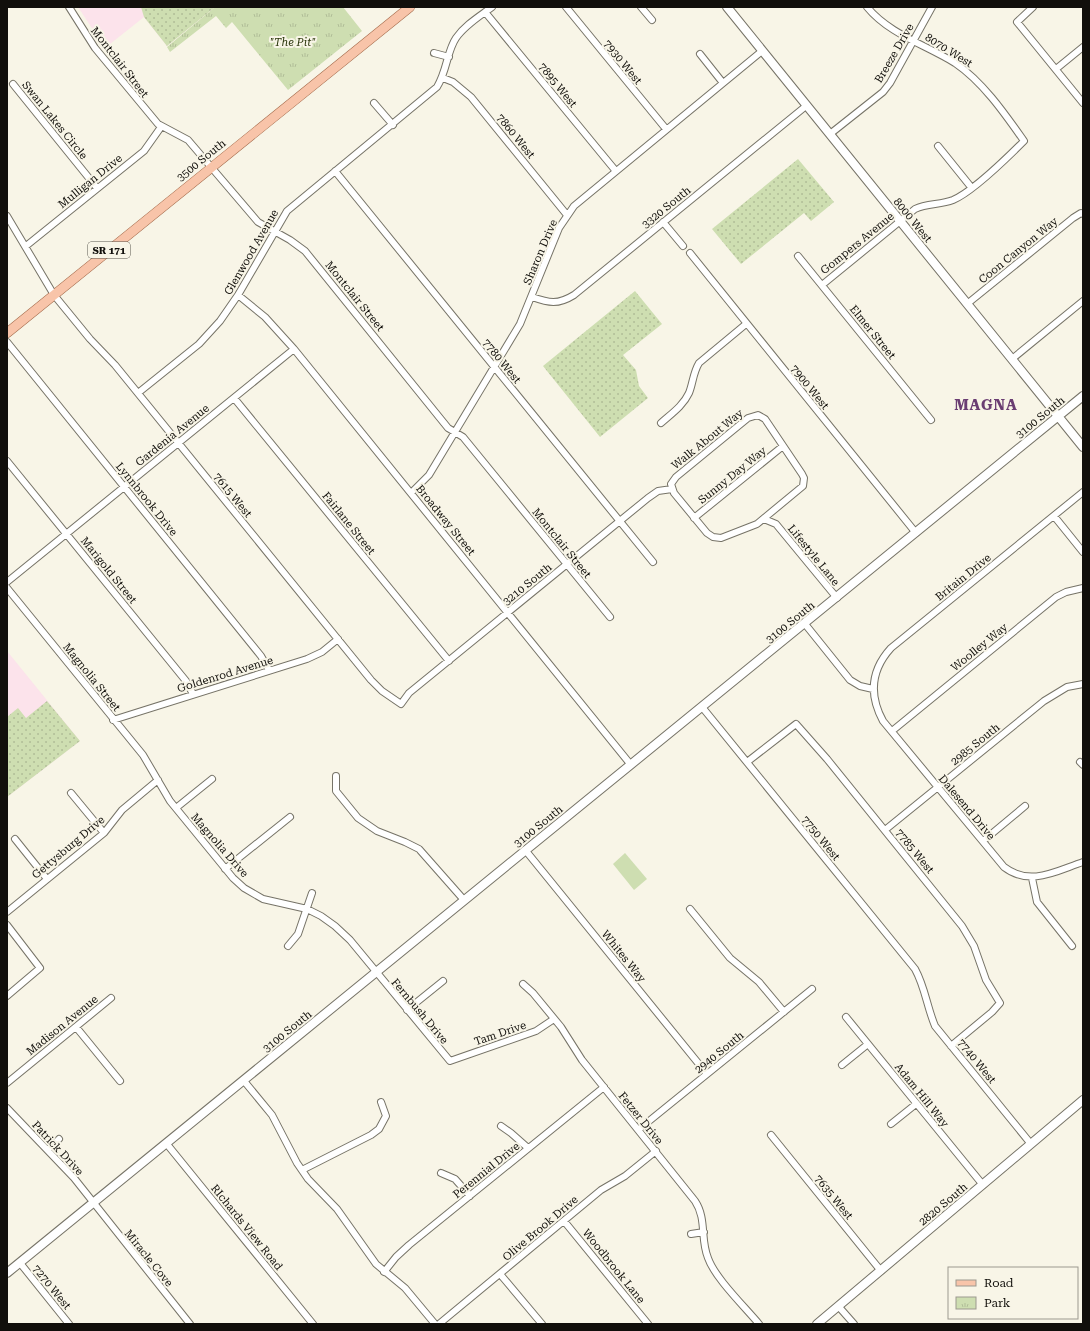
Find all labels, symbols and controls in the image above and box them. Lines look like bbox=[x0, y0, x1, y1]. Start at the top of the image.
street label: Breeze Drive bbox=[872, 21, 917, 85]
street label: Montclair Street bbox=[88, 24, 151, 100]
street label: 8070 West bbox=[923, 31, 975, 70]
park label: "The Pit" bbox=[270, 36, 316, 49]
street label: 7930 West bbox=[601, 37, 644, 87]
street label: 7895 West bbox=[536, 60, 579, 110]
street label: Swan Lakes Circle bbox=[19, 79, 90, 162]
street label: 7860 West bbox=[494, 111, 537, 161]
street label: 3500 South bbox=[174, 137, 228, 184]
street label: Mulligan Drive bbox=[56, 152, 125, 211]
street label: 3320 South bbox=[639, 184, 693, 231]
street label: 8000 West bbox=[891, 195, 934, 245]
street label: Glenwood Avenue bbox=[222, 207, 281, 297]
street label: Gompers Avenue bbox=[818, 210, 897, 277]
street label: Coon Canyon Way bbox=[976, 214, 1061, 286]
street label: Sharon Drive bbox=[521, 218, 560, 287]
road number: SR 171 bbox=[88, 242, 130, 258]
street label: Montclair Street bbox=[322, 259, 387, 334]
street label: Elmer Street bbox=[847, 303, 898, 362]
street label: 7780 West bbox=[480, 336, 523, 386]
street label: 7900 West bbox=[788, 362, 831, 412]
street label: 3100 South bbox=[1013, 394, 1067, 441]
district label: MAGNA bbox=[954, 396, 1018, 414]
street label: Gardenia Avenue bbox=[133, 402, 212, 469]
street label: Walk About Way bbox=[669, 406, 746, 472]
street label: Sunny Day Way bbox=[696, 444, 769, 507]
street label: Lynnbrook Drive bbox=[113, 460, 180, 539]
street label: 7615 West bbox=[211, 470, 254, 520]
street label: Broadway Street bbox=[413, 483, 478, 558]
street label: Fairlane Street bbox=[319, 489, 378, 557]
street label: Montclair Street bbox=[529, 506, 594, 581]
street label: Lifestyle Lane bbox=[785, 522, 842, 588]
street label: Marigold Street bbox=[78, 534, 139, 606]
street label: Britain Drive bbox=[933, 551, 994, 604]
street label: 3210 South bbox=[500, 561, 554, 608]
street label: 3100 South bbox=[763, 599, 817, 646]
street label: Woolley Way bbox=[948, 620, 1011, 674]
street label: Magnolia Street bbox=[60, 641, 123, 714]
street label: Goldenrod Avenue bbox=[176, 654, 275, 695]
street label: 2985 South bbox=[948, 721, 1002, 768]
street label: Dalesend Drive bbox=[936, 772, 998, 842]
street label: 3100 South bbox=[511, 803, 565, 850]
street label: Magnolia Drive bbox=[188, 811, 251, 880]
street label: Gettysburg Drive bbox=[29, 813, 107, 882]
street label: 7750 West bbox=[799, 813, 842, 863]
street label: 7785 West bbox=[893, 826, 936, 876]
street label: Whites Way bbox=[599, 928, 649, 985]
street label: Fernbush Drive bbox=[388, 976, 451, 1047]
street label: Madison Avenue bbox=[24, 993, 101, 1058]
street label: 3100 South bbox=[260, 1008, 314, 1055]
street label: Tam Drive bbox=[472, 1019, 528, 1048]
street label: 2940 South bbox=[692, 1029, 746, 1076]
street label: 7740 West bbox=[955, 1036, 998, 1086]
street label: Adam Hill Way bbox=[892, 1061, 952, 1130]
street label: Fetzer Drive bbox=[616, 1090, 666, 1147]
street label: Patrick Drive bbox=[29, 1119, 86, 1178]
street label: Perennial Drive bbox=[450, 1140, 522, 1201]
street label: 7635 West bbox=[812, 1172, 855, 1222]
street label: 2820 South bbox=[916, 1180, 970, 1228]
street label: RIchards View Road bbox=[208, 1182, 285, 1273]
street label: Olive Brook Drive bbox=[500, 1193, 581, 1264]
street label: Woodbrook Lane bbox=[580, 1226, 648, 1306]
street label: Miracle Cove bbox=[122, 1227, 175, 1289]
street label: 7270 West bbox=[30, 1262, 73, 1312]
legend bbox=[948, 1267, 1078, 1319]
text: Road bbox=[984, 1276, 1014, 1290]
text: Park bbox=[984, 1296, 1011, 1310]

